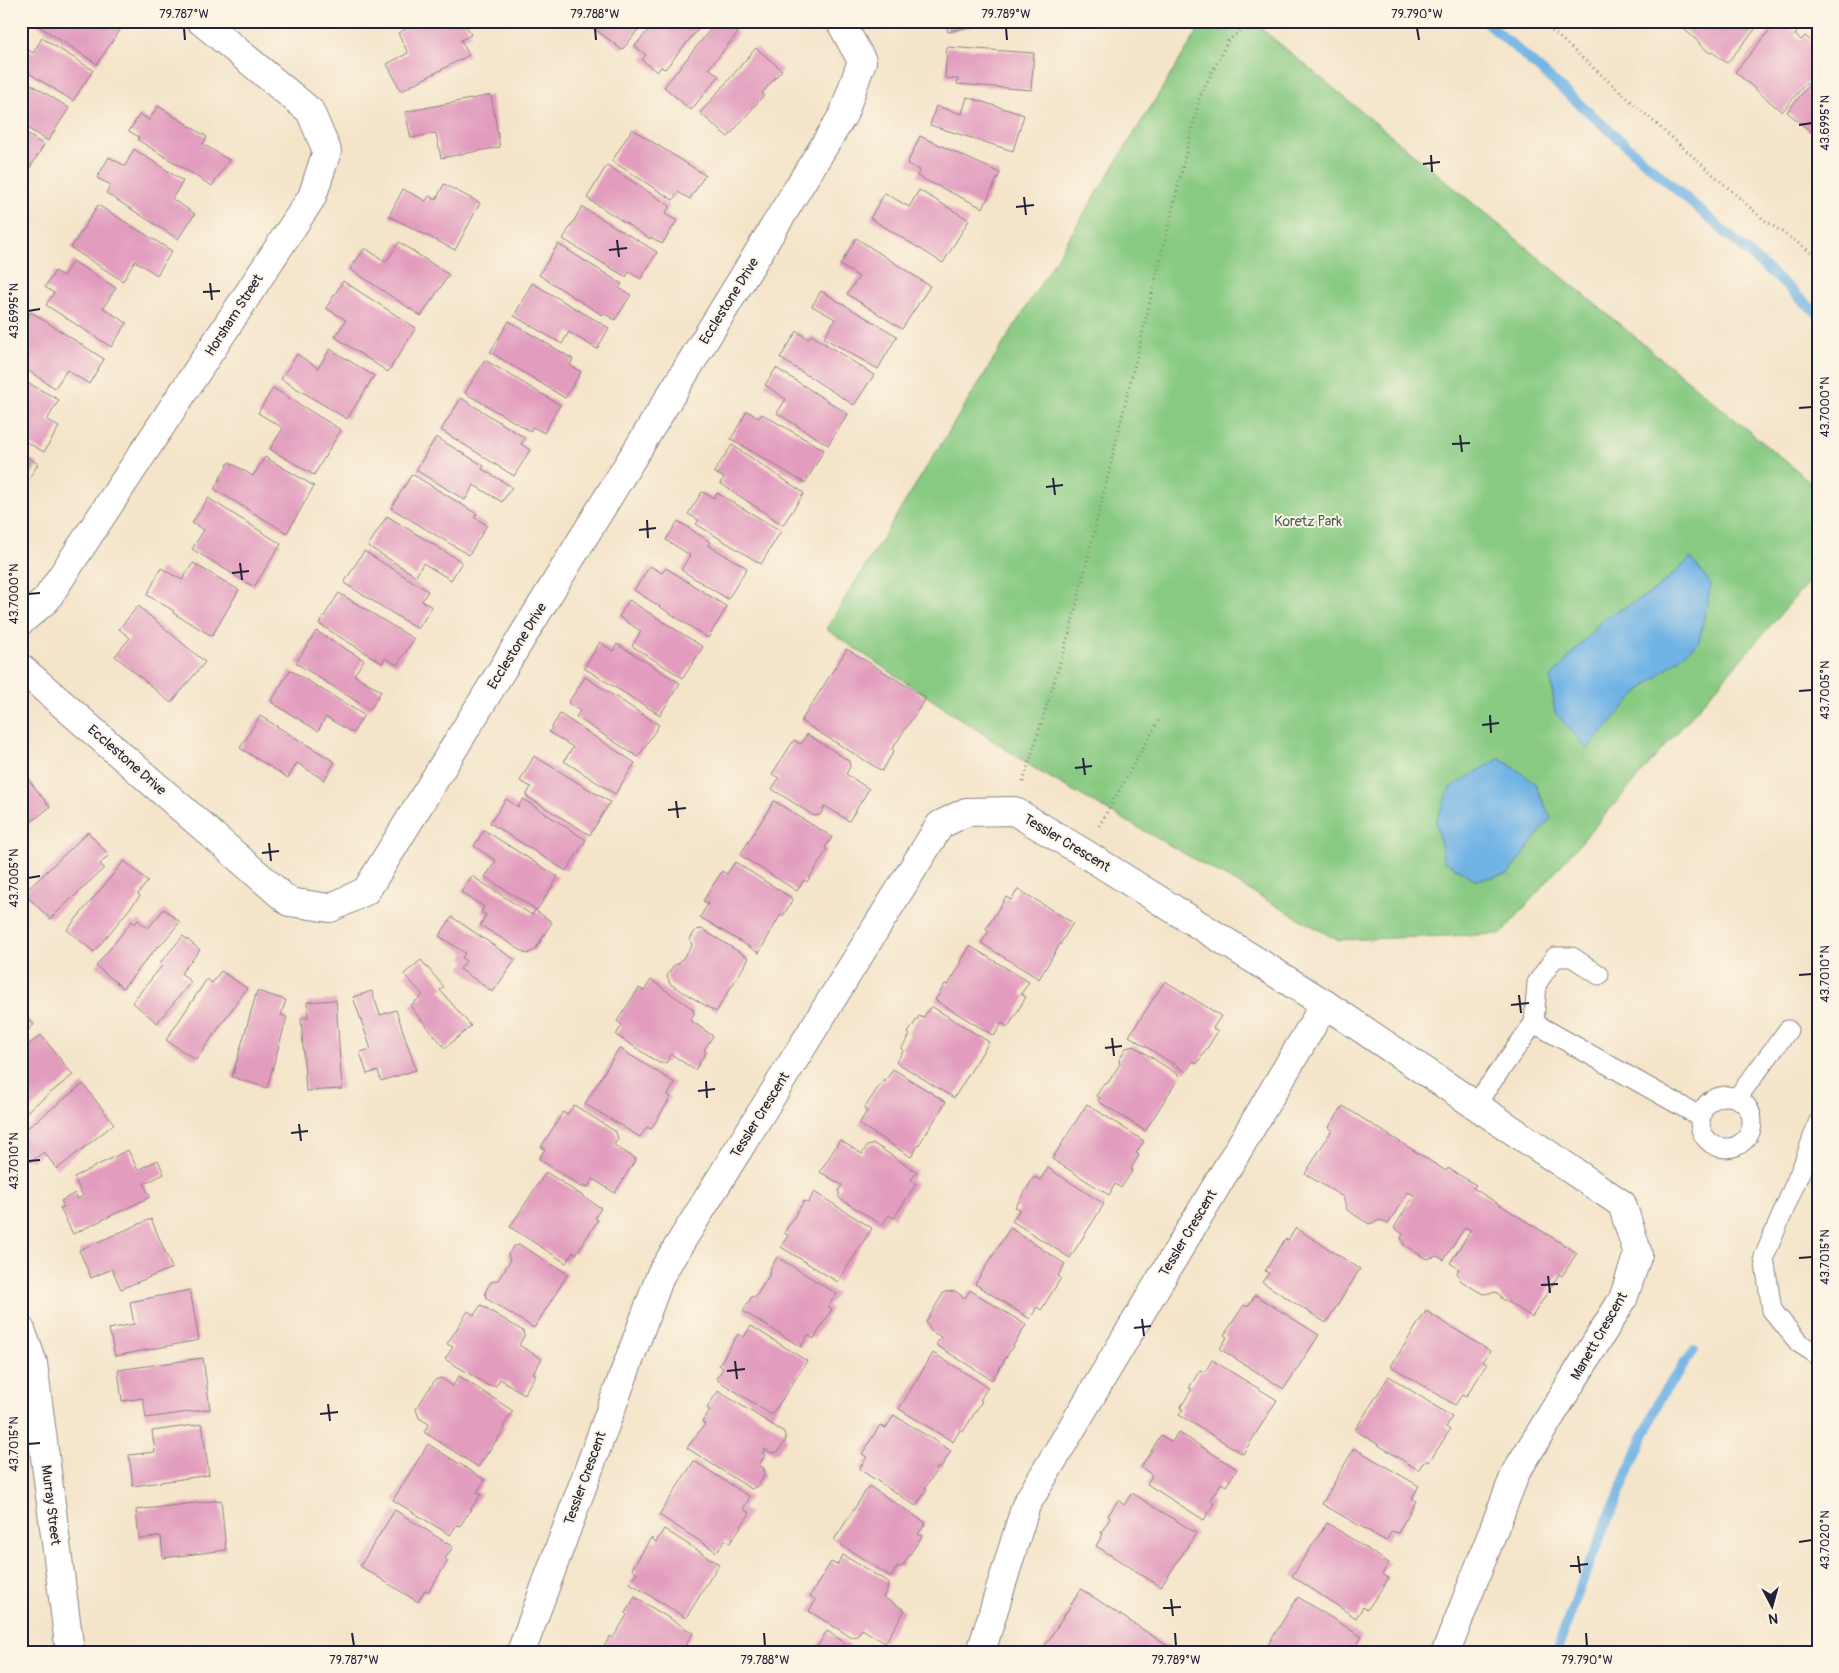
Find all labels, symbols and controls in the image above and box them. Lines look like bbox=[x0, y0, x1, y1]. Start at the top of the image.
text: 79.787°W bbox=[159, 7, 209, 22]
text: 79.788°W bbox=[570, 7, 620, 22]
text: 79.789°W bbox=[981, 7, 1031, 22]
text: 79.790°W bbox=[1391, 7, 1443, 22]
text: 43.6995°N bbox=[1818, 95, 1833, 151]
street label: Ecclestone Drive bbox=[696, 255, 762, 347]
street label: Horsham Street bbox=[201, 271, 267, 359]
text: 43.6995°N bbox=[7, 283, 22, 339]
text: 43.7000°N bbox=[1818, 377, 1833, 437]
park label: Koretz Park bbox=[1274, 513, 1342, 530]
text: 43.7000°N bbox=[7, 564, 22, 624]
street label: Ecclestone Drive bbox=[484, 600, 550, 692]
text: 43.7005°N bbox=[1818, 661, 1833, 719]
street label: Ecclestone Drive bbox=[84, 721, 170, 799]
street label: Tessler Crescent bbox=[1020, 810, 1114, 876]
text: 43.7005°N bbox=[7, 849, 22, 907]
text: 43.7010°N bbox=[1818, 945, 1833, 1003]
street label: Tessler Crescent bbox=[727, 1069, 793, 1161]
text: 43.7010°N bbox=[7, 1132, 22, 1190]
street label: Tessler Crescent bbox=[1155, 1186, 1221, 1280]
text: 43.7015°N bbox=[1818, 1229, 1833, 1285]
street label: Manett Crescent bbox=[1567, 1289, 1631, 1383]
text: 43.7015°N bbox=[7, 1416, 22, 1472]
street label: Tessler Crescent bbox=[560, 1429, 610, 1527]
street label: Murray Street bbox=[38, 1464, 64, 1546]
text: 43.7020°N bbox=[1818, 1510, 1833, 1570]
north arrow bbox=[1746, 1580, 1796, 1630]
text: N bbox=[1768, 1609, 1779, 1627]
text: 79.787°W bbox=[329, 1653, 379, 1668]
text: 79.788°W bbox=[740, 1653, 790, 1668]
text: 79.789°W bbox=[1151, 1653, 1201, 1668]
text: 79.790°W bbox=[1561, 1653, 1613, 1668]

